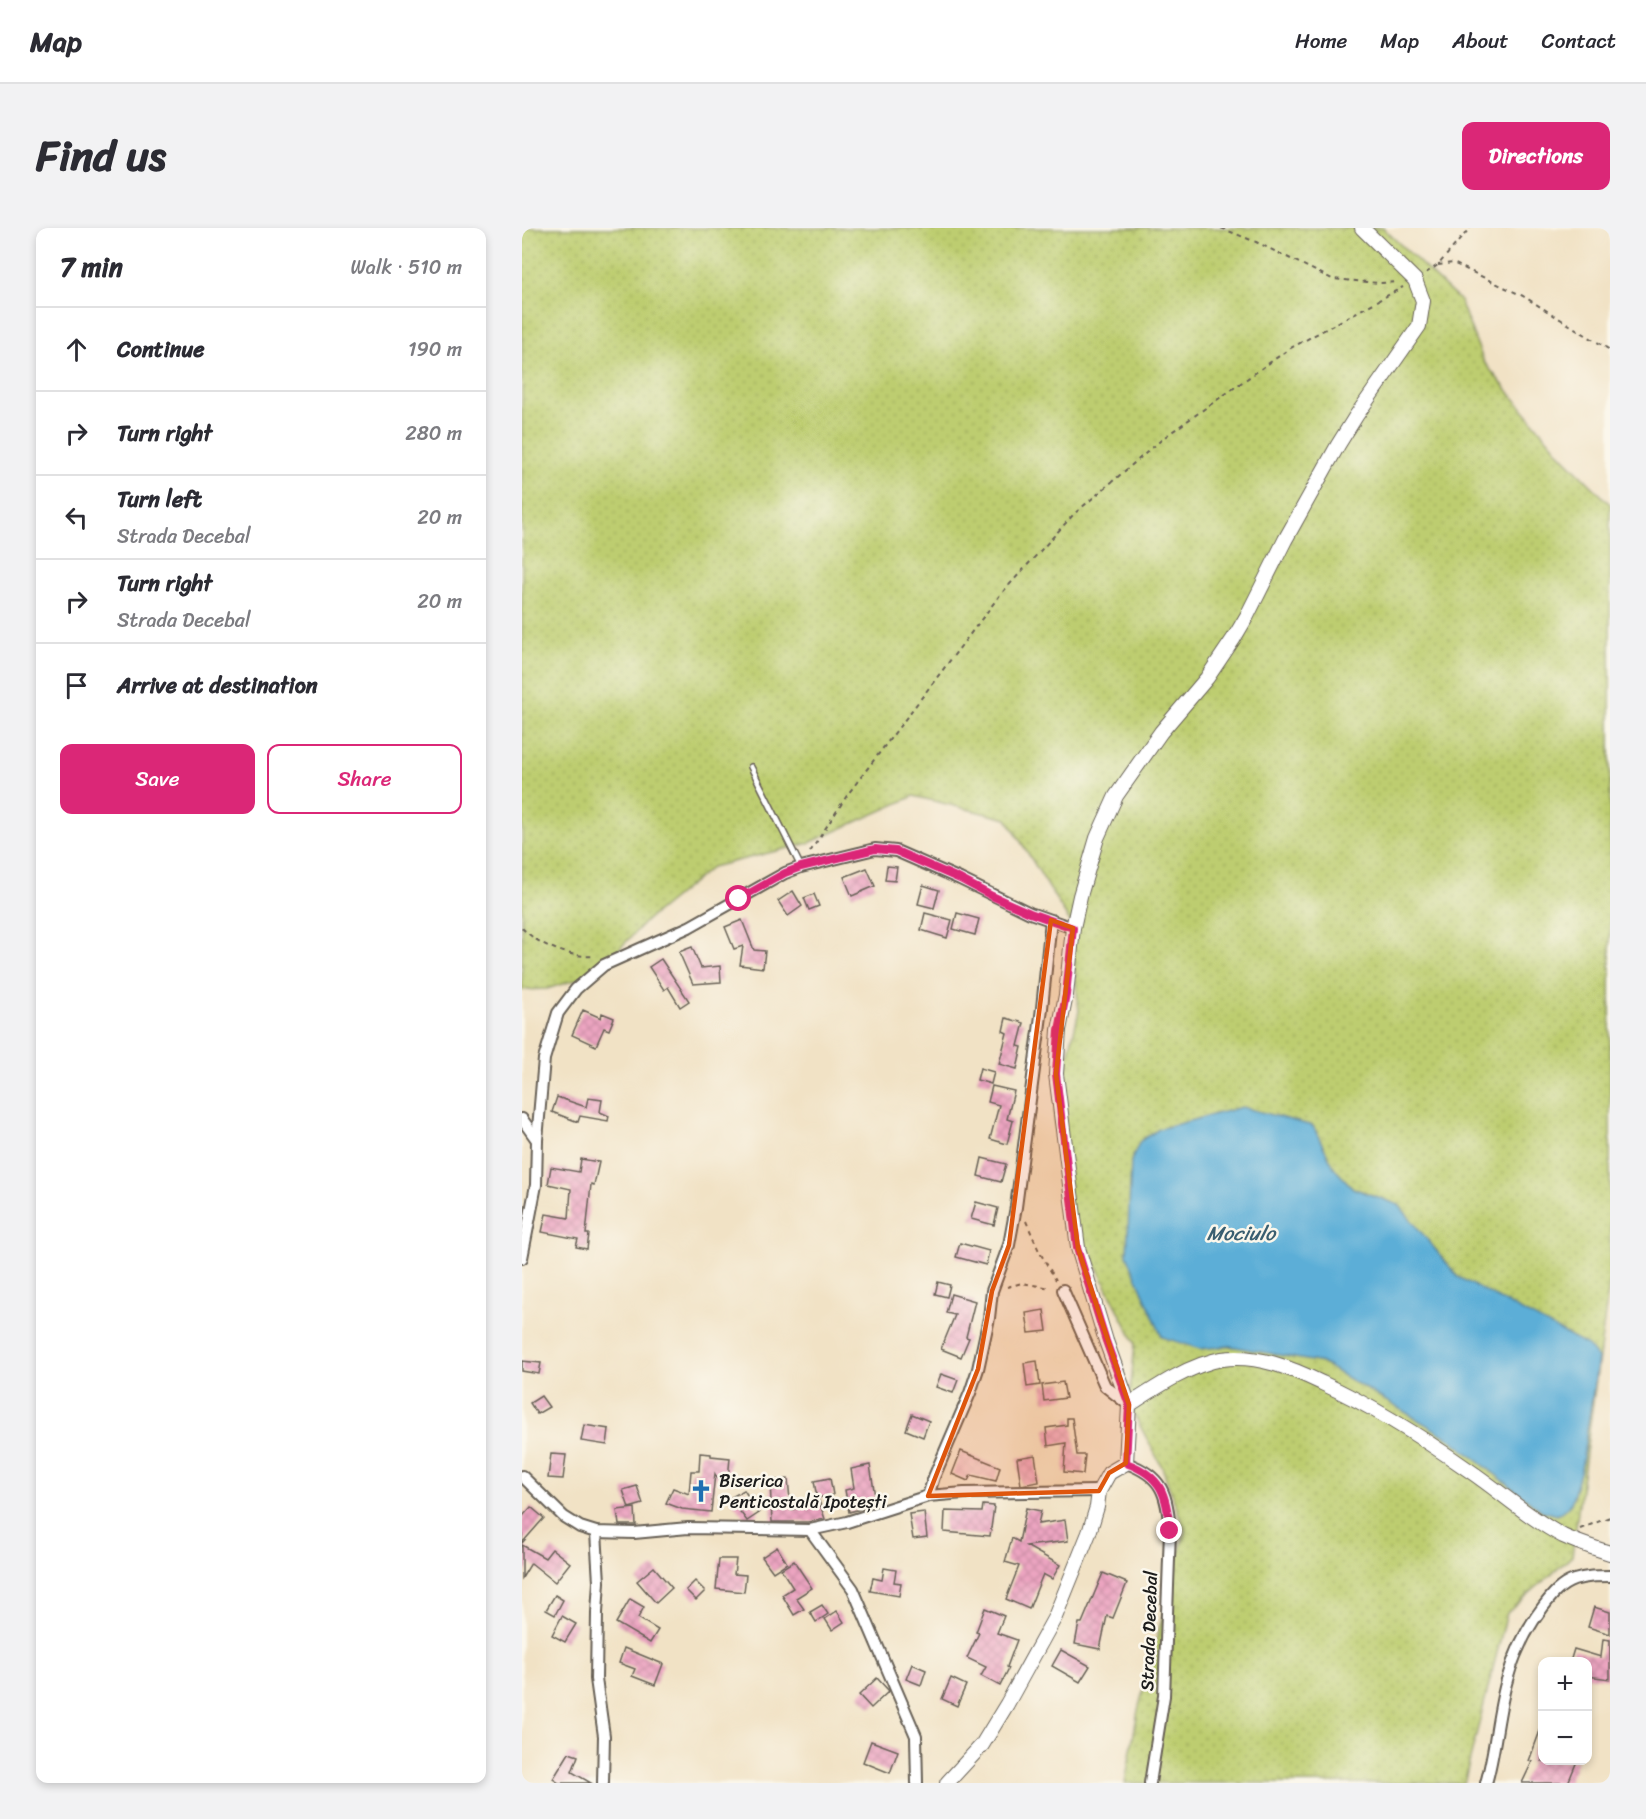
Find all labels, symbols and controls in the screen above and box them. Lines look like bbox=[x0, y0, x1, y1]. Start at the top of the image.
text: Map bbox=[30, 17, 82, 66]
text: Home bbox=[1295, 22, 1347, 60]
text: Map bbox=[1380, 22, 1419, 60]
text: About bbox=[1452, 22, 1509, 60]
text: Contact bbox=[1542, 22, 1616, 60]
text: Find us bbox=[36, 119, 166, 193]
button: Directions bbox=[1462, 122, 1610, 190]
text: 7 min bbox=[60, 244, 123, 290]
text: Walk · 510 m bbox=[350, 250, 462, 285]
text: Continue bbox=[117, 330, 205, 369]
text: 190 m bbox=[408, 332, 462, 367]
icon: ahead bbox=[60, 333, 93, 366]
text: Turn right bbox=[117, 414, 212, 453]
text: 280 m bbox=[405, 416, 462, 451]
icon: right bbox=[60, 417, 93, 450]
text: Turn left bbox=[117, 480, 202, 519]
text: 20 m bbox=[417, 500, 462, 535]
icon: left bbox=[60, 501, 93, 534]
text: Strada Decebal bbox=[117, 519, 251, 554]
text: Turn right bbox=[117, 564, 212, 603]
text: 20 m bbox=[417, 584, 462, 619]
icon: right bbox=[60, 585, 93, 618]
text: Strada Decebal bbox=[117, 603, 251, 638]
text: Arrive at destination bbox=[117, 666, 318, 705]
icon: arrive bbox=[60, 669, 93, 702]
button: Save bbox=[60, 744, 255, 814]
button: Share bbox=[267, 744, 462, 814]
route start bbox=[725, 885, 751, 911]
water label: Mociulo bbox=[1207, 1216, 1277, 1251]
place label: Biserica Penticostală Ipotești bbox=[719, 1465, 887, 1518]
church icon: Biserica Penticostală Ipotești bbox=[688, 1478, 714, 1504]
route end bbox=[1156, 1517, 1182, 1543]
street label: Strada Decebal bbox=[1131, 1569, 1167, 1692]
map controls bbox=[1538, 1657, 1592, 1765]
button: + bbox=[1538, 1657, 1592, 1711]
button: − bbox=[1538, 1711, 1592, 1765]

